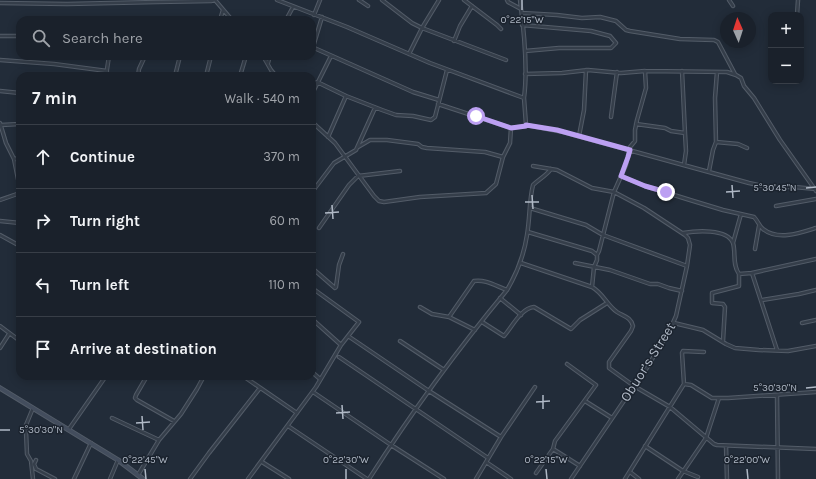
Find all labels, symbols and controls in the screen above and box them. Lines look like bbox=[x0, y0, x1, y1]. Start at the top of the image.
north arrow bbox=[720, 12, 756, 48]
map controls bbox=[768, 12, 804, 84]
button: + bbox=[768, 12, 804, 48]
text: 0°22'15"W bbox=[500, 14, 544, 26]
search box bbox=[16, 16, 316, 60]
icon: search bbox=[30, 27, 52, 49]
text: Search here bbox=[62, 29, 143, 47]
button: − bbox=[768, 48, 804, 84]
text: 7 min bbox=[32, 88, 77, 108]
text: Walk · 540 m bbox=[225, 91, 300, 106]
route start bbox=[467, 107, 485, 125]
icon: ahead bbox=[32, 146, 54, 168]
text: Continue bbox=[70, 148, 135, 166]
text: 370 m bbox=[263, 149, 300, 164]
text: 5°30'45"N bbox=[753, 182, 797, 194]
route end bbox=[657, 183, 675, 201]
icon: right bbox=[32, 210, 54, 232]
text: Turn right bbox=[70, 212, 140, 230]
text: 60 m bbox=[270, 213, 300, 228]
icon: left bbox=[32, 274, 54, 296]
text: Turn left bbox=[70, 276, 129, 294]
text: 110 m bbox=[268, 277, 300, 292]
street label: Obuor’s Street bbox=[617, 319, 679, 405]
icon: arrive bbox=[32, 338, 54, 360]
text: Arrive at destination bbox=[70, 340, 217, 358]
text: 5°30'30"N bbox=[753, 382, 797, 394]
text: 5°30'30"N bbox=[19, 424, 63, 436]
text: 0°22'45"W bbox=[122, 454, 168, 466]
text: 0°22'30"W bbox=[323, 454, 369, 466]
text: 0°22'15"W bbox=[524, 454, 568, 466]
text: 0°22'00"W bbox=[724, 454, 770, 466]

